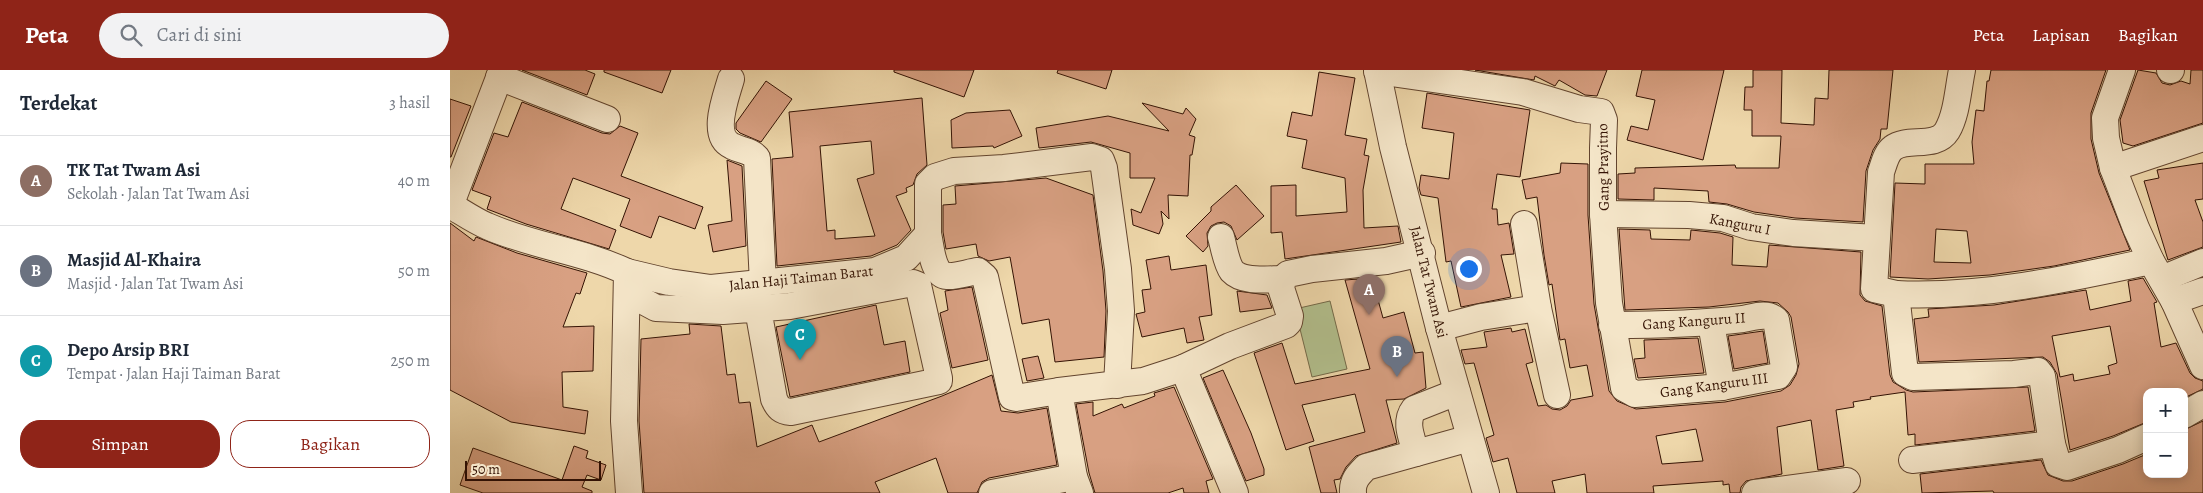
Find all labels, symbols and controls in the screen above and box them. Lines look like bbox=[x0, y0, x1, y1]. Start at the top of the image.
search box bbox=[99, 13, 449, 58]
text: Peta bbox=[25, 19, 69, 51]
icon: search bbox=[117, 21, 145, 49]
text: Cari di sini bbox=[157, 22, 242, 48]
text: Peta bbox=[1973, 23, 2004, 47]
text: Lapisan bbox=[2032, 23, 2090, 47]
text: Bagikan bbox=[2118, 23, 2178, 47]
text: Terdekat bbox=[20, 89, 98, 117]
text: 3 hasil bbox=[389, 92, 430, 114]
street label: Gang Prayitno bbox=[1592, 123, 1614, 211]
text: TK Tat Twam Asi bbox=[67, 157, 200, 183]
text: A bbox=[31, 170, 41, 192]
text: 40 m bbox=[398, 170, 430, 192]
text: Sekolah · Jalan Tat Twam Asi bbox=[67, 183, 250, 205]
street label: Kanguru I bbox=[1707, 208, 1773, 240]
street label: Jalan Tat Twam Asi bbox=[1405, 224, 1453, 340]
text: Masjid Al-Khaira bbox=[67, 247, 201, 273]
your location bbox=[1456, 256, 1482, 282]
text: B bbox=[31, 260, 41, 282]
text: 50 m bbox=[398, 260, 430, 282]
street label: Jalan Haji Taiman Barat bbox=[728, 260, 874, 296]
text: Masjid · Jalan Tat Twam Asi bbox=[67, 273, 243, 295]
pin: A bbox=[1353, 274, 1385, 315]
street label: Gang Kanguru II bbox=[1642, 307, 1746, 335]
pin: C bbox=[784, 319, 816, 360]
pin: B bbox=[1381, 336, 1413, 377]
text: Depo Arsip BRI bbox=[67, 337, 189, 363]
text: C bbox=[31, 350, 41, 372]
text: 250 m bbox=[391, 350, 430, 372]
text: Tempat · Jalan Haji Taiman Barat bbox=[67, 363, 281, 385]
street label: Gang Kanguru III bbox=[1659, 368, 1769, 402]
map controls bbox=[2143, 388, 2188, 478]
button: + bbox=[2143, 388, 2188, 433]
button: Simpan bbox=[20, 420, 220, 468]
button: Bagikan bbox=[230, 420, 430, 468]
button: − bbox=[2143, 433, 2188, 478]
scale bar bbox=[465, 458, 601, 481]
text: 50 m bbox=[472, 460, 500, 479]

